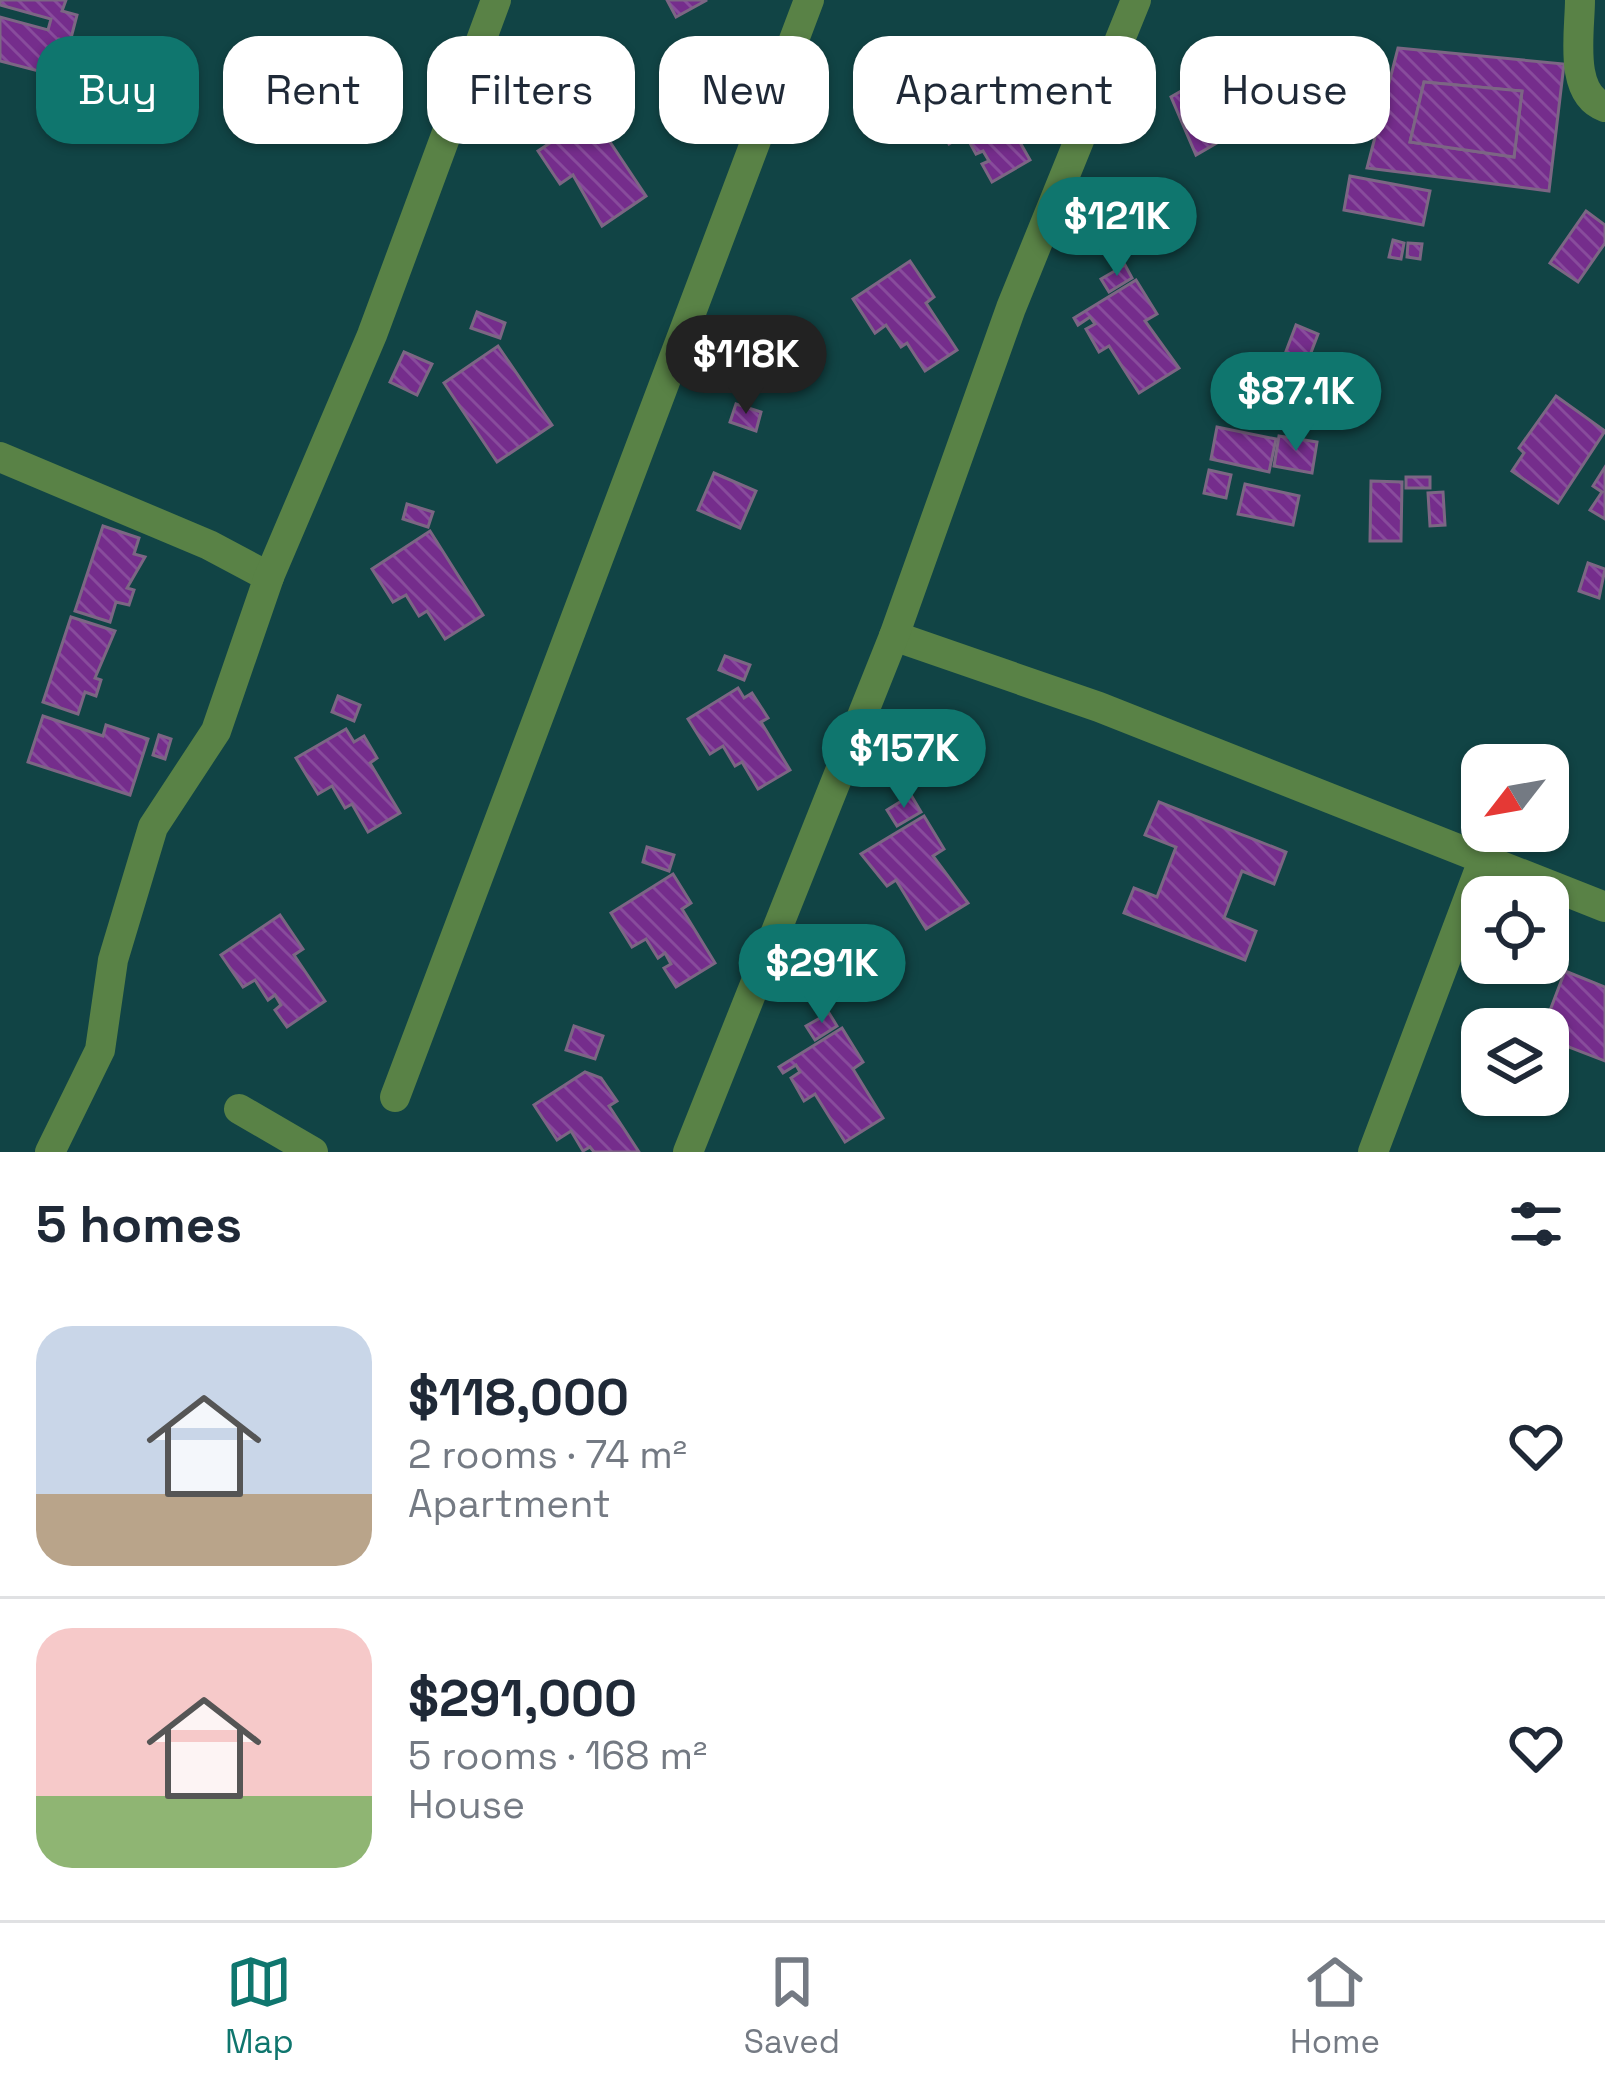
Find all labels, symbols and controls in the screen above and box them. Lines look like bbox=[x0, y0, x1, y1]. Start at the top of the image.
chip: Buy bbox=[36, 36, 199, 144]
chip: Rent bbox=[223, 36, 403, 144]
chip: Filters bbox=[427, 36, 635, 144]
chip: New bbox=[659, 36, 829, 144]
chip: Apartment bbox=[853, 36, 1156, 144]
chip: House bbox=[1180, 36, 1390, 144]
pin: $121K bbox=[1033, 177, 1201, 279]
text: $121K bbox=[1064, 191, 1170, 240]
pin: $118K bbox=[662, 315, 830, 417]
text: $118K bbox=[693, 329, 799, 378]
pin: $87.1K bbox=[1198, 352, 1394, 454]
text: $87.1K bbox=[1237, 366, 1355, 415]
pin: $157K bbox=[820, 709, 988, 811]
text: $157K bbox=[849, 723, 959, 772]
north arrow bbox=[1461, 744, 1569, 852]
map controls bbox=[1461, 744, 1569, 1116]
button: locate bbox=[1461, 876, 1569, 984]
pin: $291K bbox=[738, 924, 906, 1026]
text: $291K bbox=[766, 938, 878, 987]
button: layers bbox=[1461, 1008, 1569, 1116]
icon: filters bbox=[1503, 1191, 1569, 1257]
text: 5 homes bbox=[36, 1192, 242, 1257]
text: $118,000 bbox=[408, 1365, 629, 1430]
icon: home bbox=[132, 1374, 276, 1518]
icon: heart bbox=[1503, 1413, 1569, 1479]
text: 2 rooms · 74 m² bbox=[408, 1430, 687, 1479]
text: Apartment bbox=[408, 1479, 611, 1528]
text: $291,000 bbox=[408, 1666, 637, 1731]
icon: home bbox=[132, 1676, 276, 1820]
icon: heart bbox=[1503, 1715, 1569, 1781]
text: 5 rooms · 168 m² bbox=[408, 1731, 707, 1780]
text: House bbox=[408, 1780, 525, 1829]
tab: Map bbox=[225, 1949, 294, 2063]
tab: Saved bbox=[744, 1949, 840, 2063]
tab: Home bbox=[1290, 1949, 1380, 2063]

